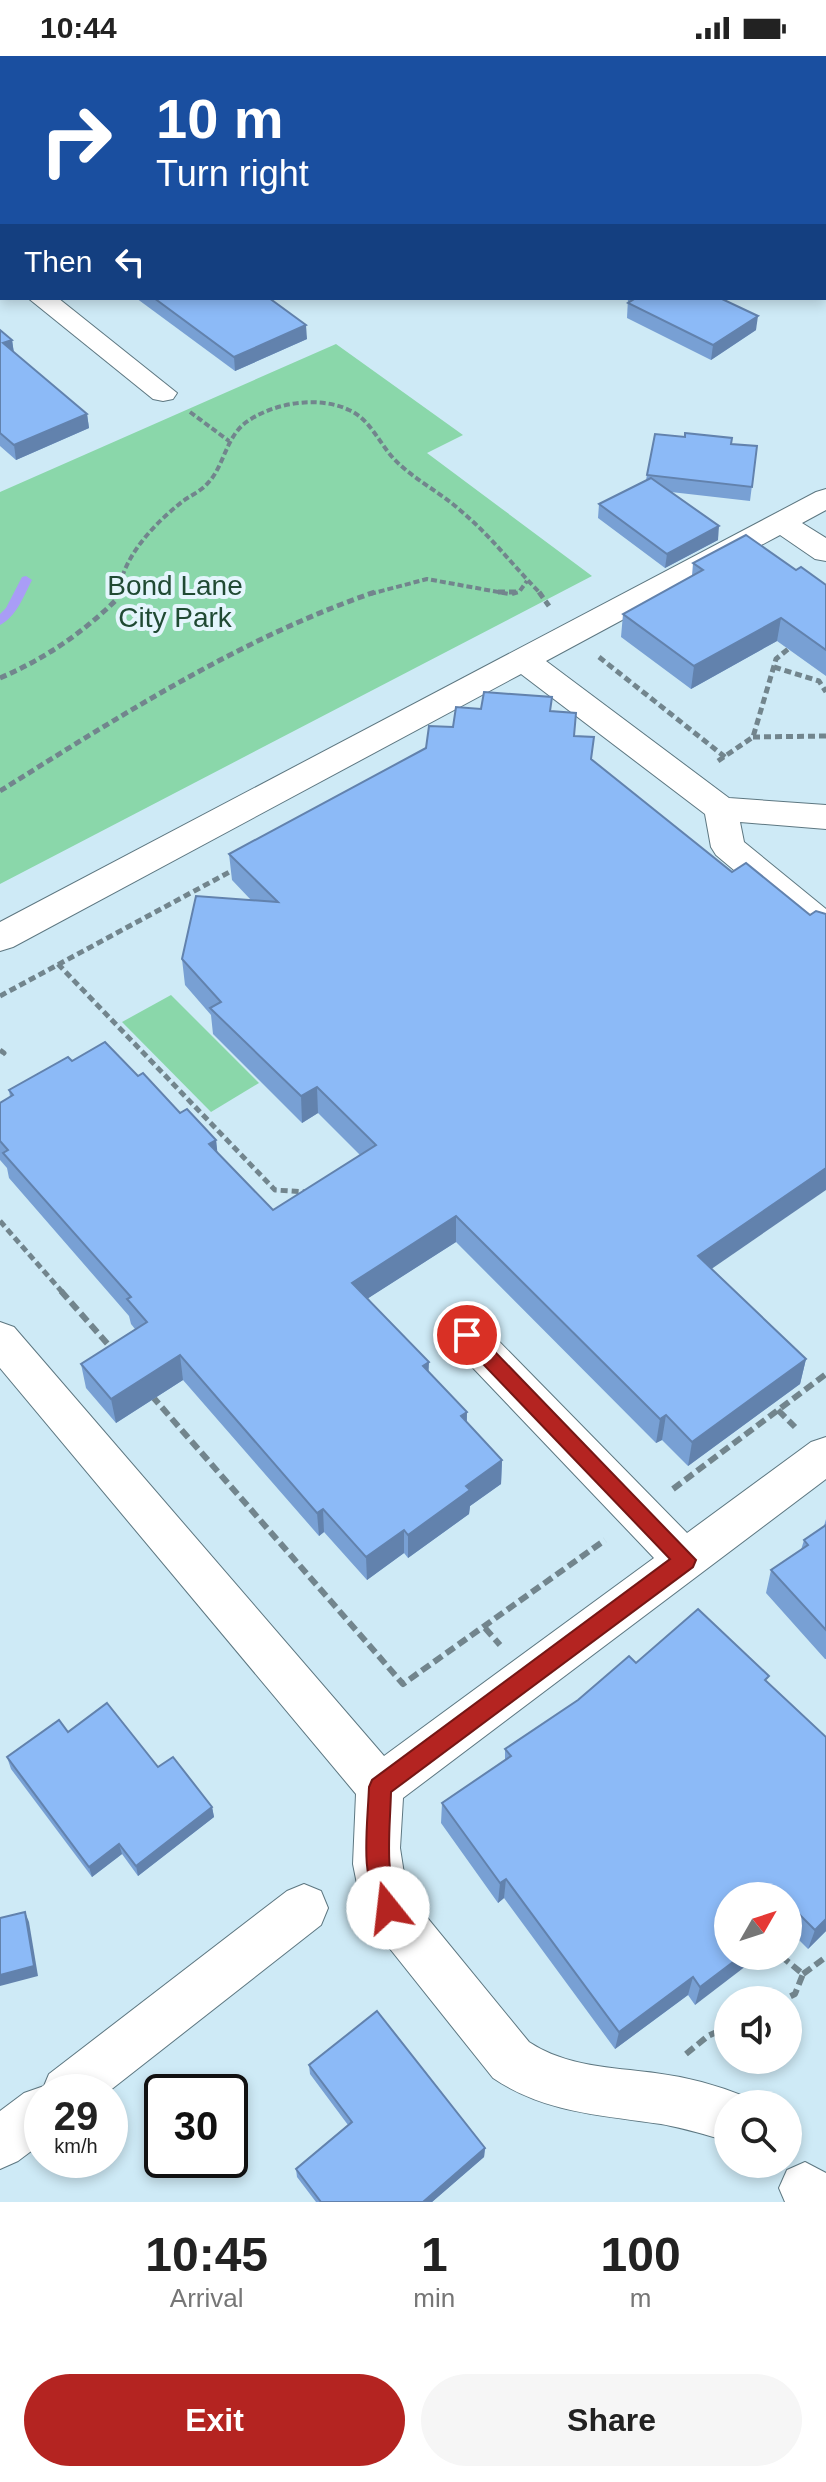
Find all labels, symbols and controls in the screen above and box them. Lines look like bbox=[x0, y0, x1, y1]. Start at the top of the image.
text: 10:44 bbox=[40, 11, 117, 44]
text: 10 m bbox=[156, 87, 284, 150]
icon: right bbox=[24, 88, 128, 192]
text: Turn right bbox=[156, 153, 309, 194]
icon: left bbox=[108, 240, 152, 284]
text: Then bbox=[24, 245, 92, 278]
park label: Bond Lane City Park bbox=[107, 570, 243, 633]
pin bbox=[433, 1301, 501, 1369]
icon: arrive bbox=[445, 1313, 489, 1357]
position arrow bbox=[346, 1866, 430, 1950]
north arrow bbox=[714, 1882, 802, 1970]
map controls bbox=[714, 1882, 802, 2178]
button: sound bbox=[714, 1986, 802, 2074]
speed limit sign: 30 bbox=[144, 2074, 248, 2178]
button: search bbox=[714, 2090, 802, 2178]
text: 29 bbox=[54, 2094, 98, 2138]
text: km/h bbox=[54, 2135, 98, 2157]
text: 10:45 bbox=[145, 2228, 268, 2281]
text: 1 bbox=[421, 2228, 448, 2281]
text: 100 bbox=[601, 2228, 681, 2281]
text: Arrival bbox=[170, 2283, 244, 2313]
text: min bbox=[413, 2283, 455, 2313]
text: m bbox=[630, 2283, 651, 2313]
button: Exit bbox=[24, 2374, 405, 2466]
button: Share bbox=[421, 2374, 802, 2466]

